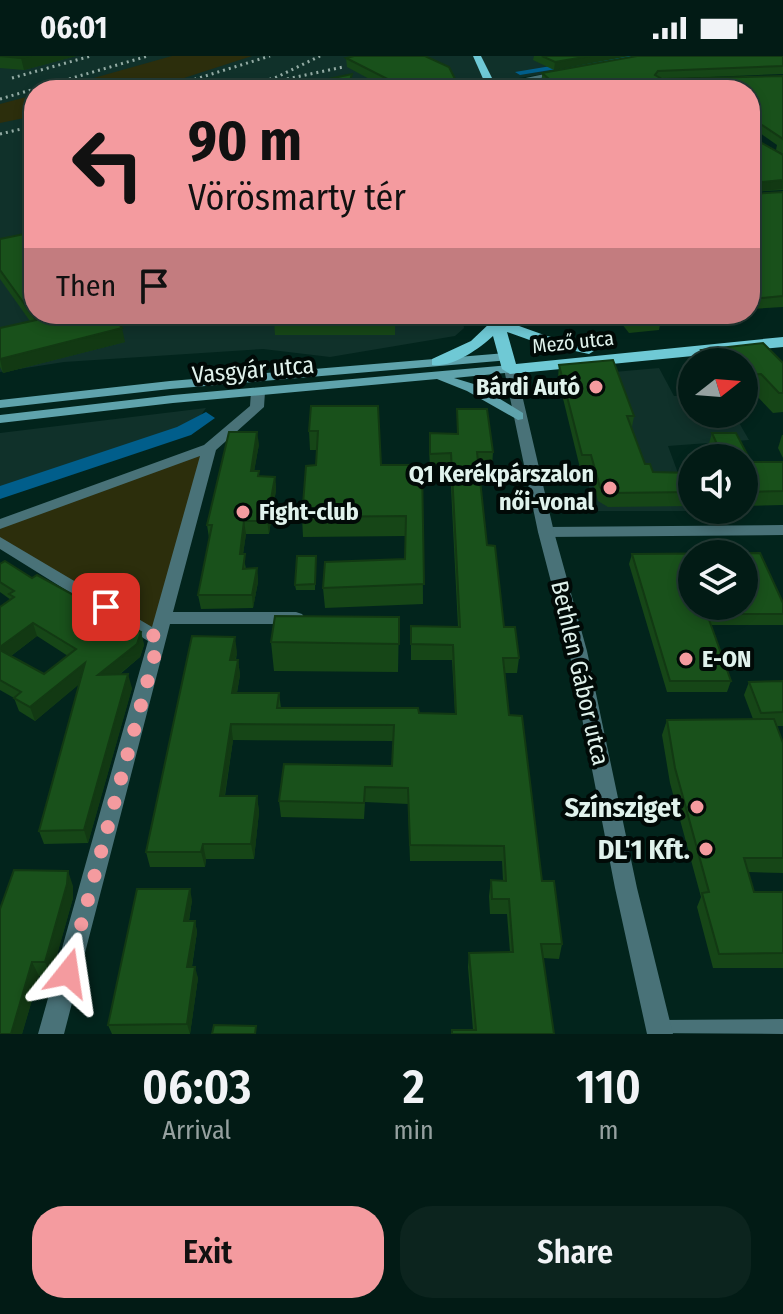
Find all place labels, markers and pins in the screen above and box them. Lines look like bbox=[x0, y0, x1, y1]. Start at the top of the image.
place label: Bárdi Autó bbox=[476, 373, 580, 401]
marker: Bárdi Autó bbox=[587, 378, 605, 396]
place label: Q1 Kerékpárszalon női-vonal bbox=[409, 460, 594, 516]
marker: Q1 Kerékpárszalon női-vonal bbox=[601, 479, 619, 497]
place label: Fight-club bbox=[259, 498, 359, 526]
marker: Fight-club bbox=[234, 503, 252, 521]
pin bbox=[72, 573, 140, 641]
place label: E-ON bbox=[702, 645, 751, 673]
marker: E-ON bbox=[677, 650, 695, 668]
place label: Színsziget bbox=[565, 791, 682, 824]
marker: Színsziget bbox=[688, 798, 706, 816]
place label: DL'1 Kft. bbox=[598, 833, 690, 866]
marker: DL'1 Kft. bbox=[697, 840, 715, 858]

